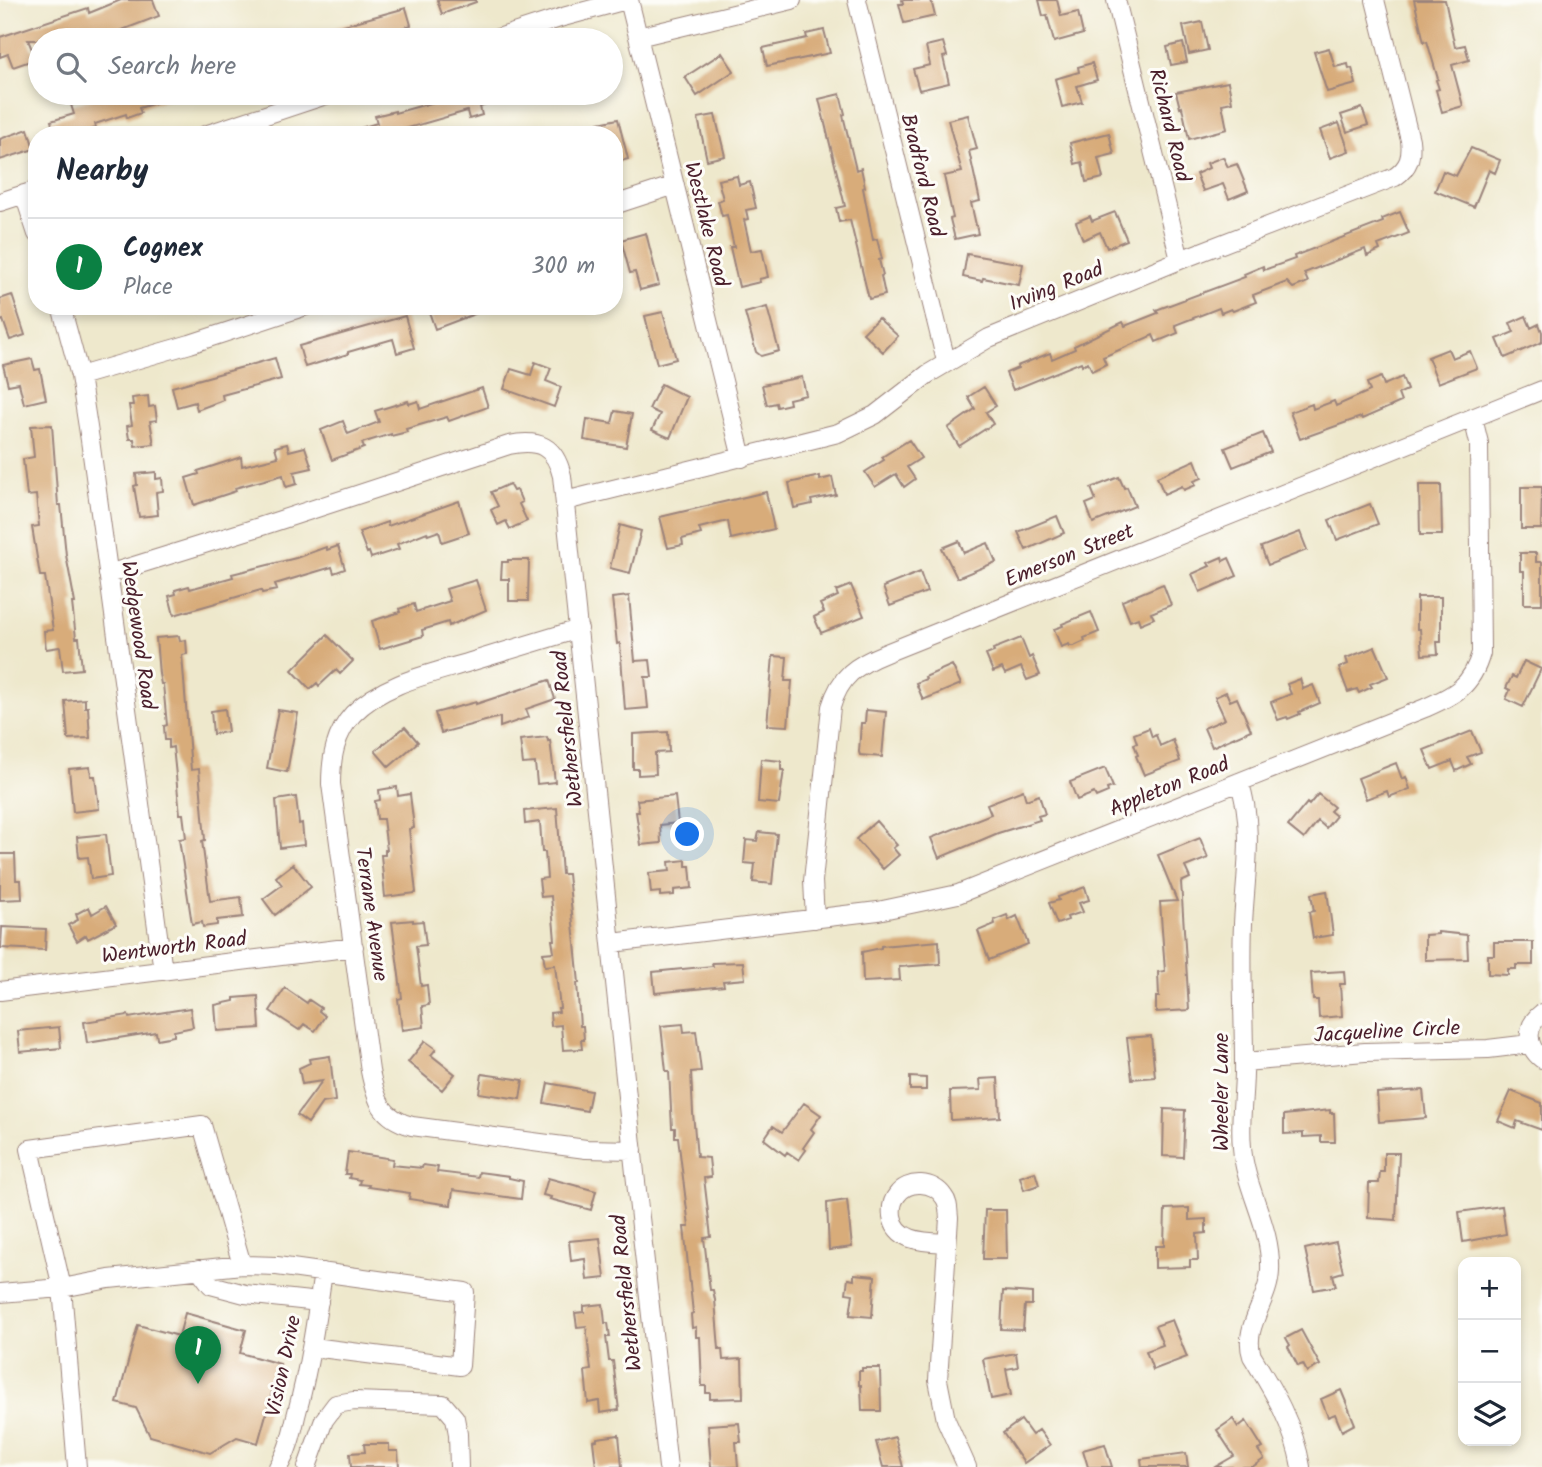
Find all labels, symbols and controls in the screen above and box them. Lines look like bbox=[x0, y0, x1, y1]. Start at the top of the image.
search box bbox=[28, 28, 623, 105]
text: Search here bbox=[108, 46, 236, 88]
icon: search bbox=[52, 48, 90, 86]
street label: Richard Road bbox=[1139, 65, 1199, 186]
street label: Bradford Road bbox=[890, 110, 953, 241]
text: Nearby bbox=[56, 148, 148, 196]
street label: Westlake Road bbox=[674, 158, 737, 291]
text: Cognex bbox=[123, 228, 203, 270]
text: 1 bbox=[76, 249, 82, 285]
text: 300 m bbox=[531, 249, 595, 285]
street label: Irving Road bbox=[1004, 253, 1109, 321]
text: Place bbox=[123, 270, 173, 306]
street label: Emerson Street bbox=[1000, 515, 1140, 597]
street label: Wedgewood Road bbox=[111, 559, 164, 712]
street label: Wethersfield Road bbox=[544, 648, 593, 809]
street label: Appleton Road bbox=[1105, 748, 1235, 826]
your location bbox=[670, 817, 704, 851]
street label: Terrane Avenue bbox=[345, 845, 396, 984]
street label: Wentworth Road bbox=[100, 923, 249, 974]
street label: Jacqueline Circle bbox=[1313, 1012, 1461, 1053]
street label: Wheeler Lane bbox=[1206, 1032, 1239, 1151]
street label: Wethersfield Road bbox=[603, 1212, 652, 1373]
map controls bbox=[1458, 1257, 1521, 1446]
button: + bbox=[1458, 1257, 1521, 1320]
street label: Vision Drive bbox=[258, 1312, 311, 1420]
button: − bbox=[1458, 1320, 1521, 1383]
pin: 1 bbox=[175, 1326, 221, 1384]
button: layers bbox=[1458, 1383, 1521, 1446]

